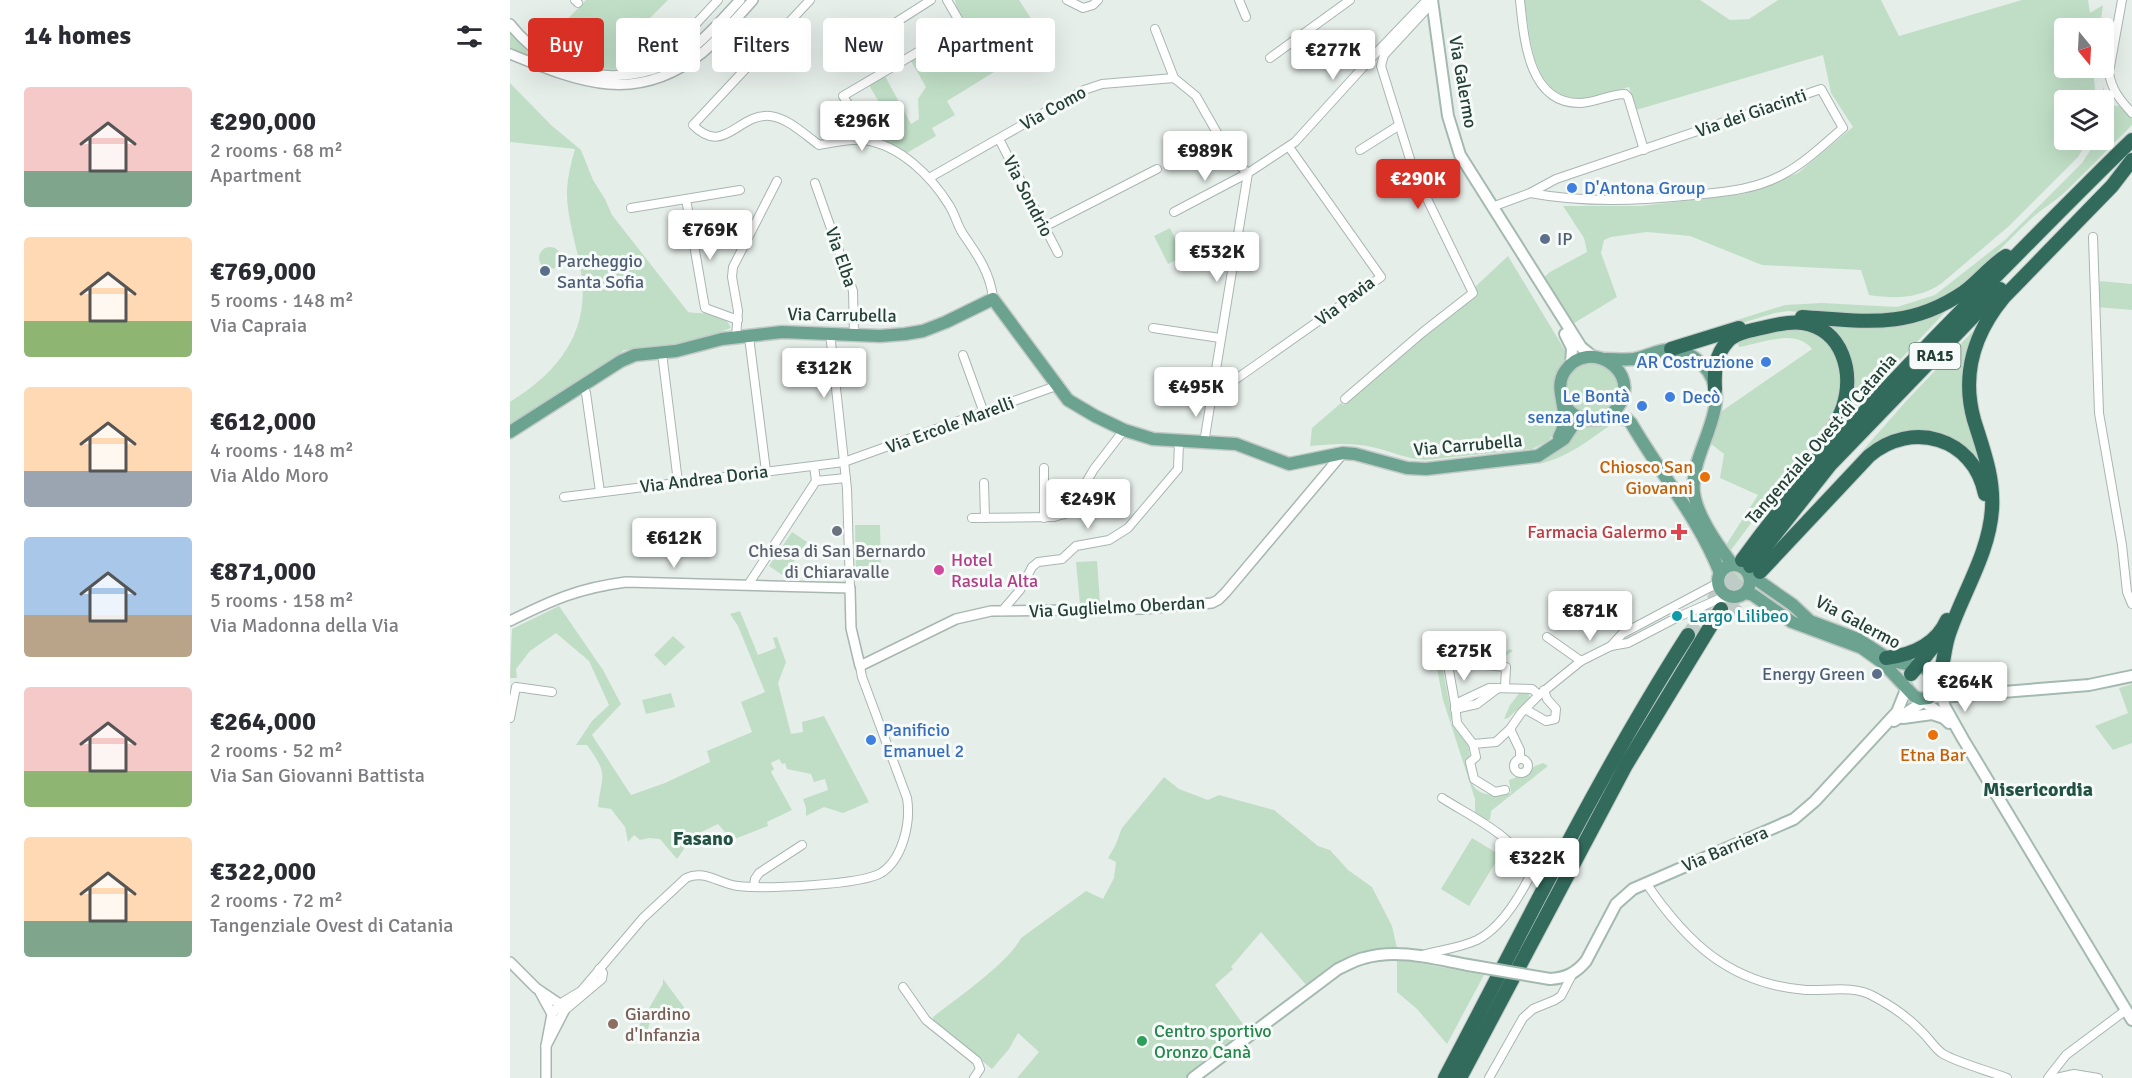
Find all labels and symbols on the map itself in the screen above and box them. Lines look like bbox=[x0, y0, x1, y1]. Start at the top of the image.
north arrow bbox=[2054, 18, 2114, 78]
pin: €277K bbox=[1291, 30, 1375, 81]
street label: Via Galermo bbox=[1444, 34, 1482, 130]
street label: Via Como bbox=[1016, 81, 1090, 135]
street label: Via dei Giacinti bbox=[1693, 84, 1809, 142]
pin: €296K bbox=[820, 101, 904, 152]
pin: €989K bbox=[1163, 131, 1247, 182]
street label: Via Sondrio bbox=[998, 152, 1058, 240]
pin: €290K bbox=[1376, 159, 1460, 210]
place label: D'Antona Group bbox=[1584, 177, 1705, 199]
marker: D'Antona Group bbox=[1565, 181, 1579, 195]
pin: €769K bbox=[668, 210, 752, 261]
street label: Via Elba bbox=[820, 224, 862, 290]
place label: IP bbox=[1557, 228, 1573, 250]
pin: €532K bbox=[1175, 232, 1259, 283]
marker: IP bbox=[1538, 232, 1552, 246]
place label: Parcheggio Santa Sofia bbox=[557, 250, 644, 293]
marker: Parcheggio Santa Sofia bbox=[538, 264, 552, 278]
street label: Via Pavia bbox=[1311, 271, 1379, 331]
street label: Via Carrubella bbox=[787, 303, 897, 327]
road number: RA15 bbox=[1910, 343, 1960, 369]
pin: €312K bbox=[782, 348, 866, 399]
street label: Tangenziale Ovest di Catania bbox=[1741, 349, 1901, 529]
place label: AR Costruzione bbox=[1636, 351, 1754, 373]
marker: AR Costruzione bbox=[1759, 355, 1773, 369]
pin: €495K bbox=[1154, 367, 1238, 418]
place label: Le Bontà senza glutine bbox=[1528, 385, 1630, 428]
place label: Decò bbox=[1682, 386, 1720, 408]
marker: Decò bbox=[1663, 390, 1677, 404]
street label: Via Ercole Marelli bbox=[883, 392, 1017, 458]
marker: Le Bontà senza glutine bbox=[1635, 399, 1649, 413]
street label: Via Carrubella bbox=[1413, 429, 1523, 461]
place label: Chiosco San Giovanni bbox=[1600, 456, 1693, 499]
street label: Via Andrea Doria bbox=[639, 460, 769, 498]
marker: Chiosco San Giovanni bbox=[1698, 470, 1712, 484]
pin: €249K bbox=[1046, 479, 1130, 530]
pin: €612K bbox=[632, 518, 716, 569]
place label: Farmacia Galermo bbox=[1527, 521, 1667, 543]
marker: Chiesa di San Bernardo di Chiaravalle bbox=[830, 524, 844, 538]
marker: Farmacia Galermo bbox=[1672, 525, 1686, 539]
place label: Chiesa di San Bernardo di Chiaravalle bbox=[748, 540, 926, 583]
place label: Hotel Rasula Alta bbox=[951, 549, 1038, 592]
marker: Hotel Rasula Alta bbox=[932, 563, 946, 577]
street label: Via Galermo bbox=[1812, 590, 1904, 654]
street label: Via Guglielmo Oberdan bbox=[1028, 591, 1206, 623]
pin: €871K bbox=[1548, 591, 1632, 642]
place label: Largo Lilibeo bbox=[1689, 605, 1789, 627]
marker: Largo Lilibeo bbox=[1670, 609, 1684, 623]
pin: €275K bbox=[1422, 631, 1506, 682]
pin: €264K bbox=[1923, 662, 2007, 713]
place label: Energy Green bbox=[1762, 663, 1865, 685]
marker: Energy Green bbox=[1870, 667, 1884, 681]
place label: Panificio Emanuel 2 bbox=[883, 719, 964, 762]
marker: Etna Bar bbox=[1926, 728, 1940, 742]
marker: Panificio Emanuel 2 bbox=[864, 733, 878, 747]
place label: Etna Bar bbox=[1900, 744, 1966, 766]
district label: Misericordia bbox=[1983, 777, 2093, 802]
street label: Via Barriera bbox=[1679, 821, 1771, 877]
district label: Fasano bbox=[673, 826, 733, 851]
pin: €322K bbox=[1495, 838, 1579, 889]
place label: Giardino d'Infanzia bbox=[625, 1003, 700, 1046]
marker: Giardino d'Infanzia bbox=[606, 1017, 620, 1031]
place label: Centro sportivo Oronzo Canà bbox=[1154, 1020, 1272, 1063]
marker: Centro sportivo Oronzo Canà bbox=[1135, 1034, 1149, 1048]

